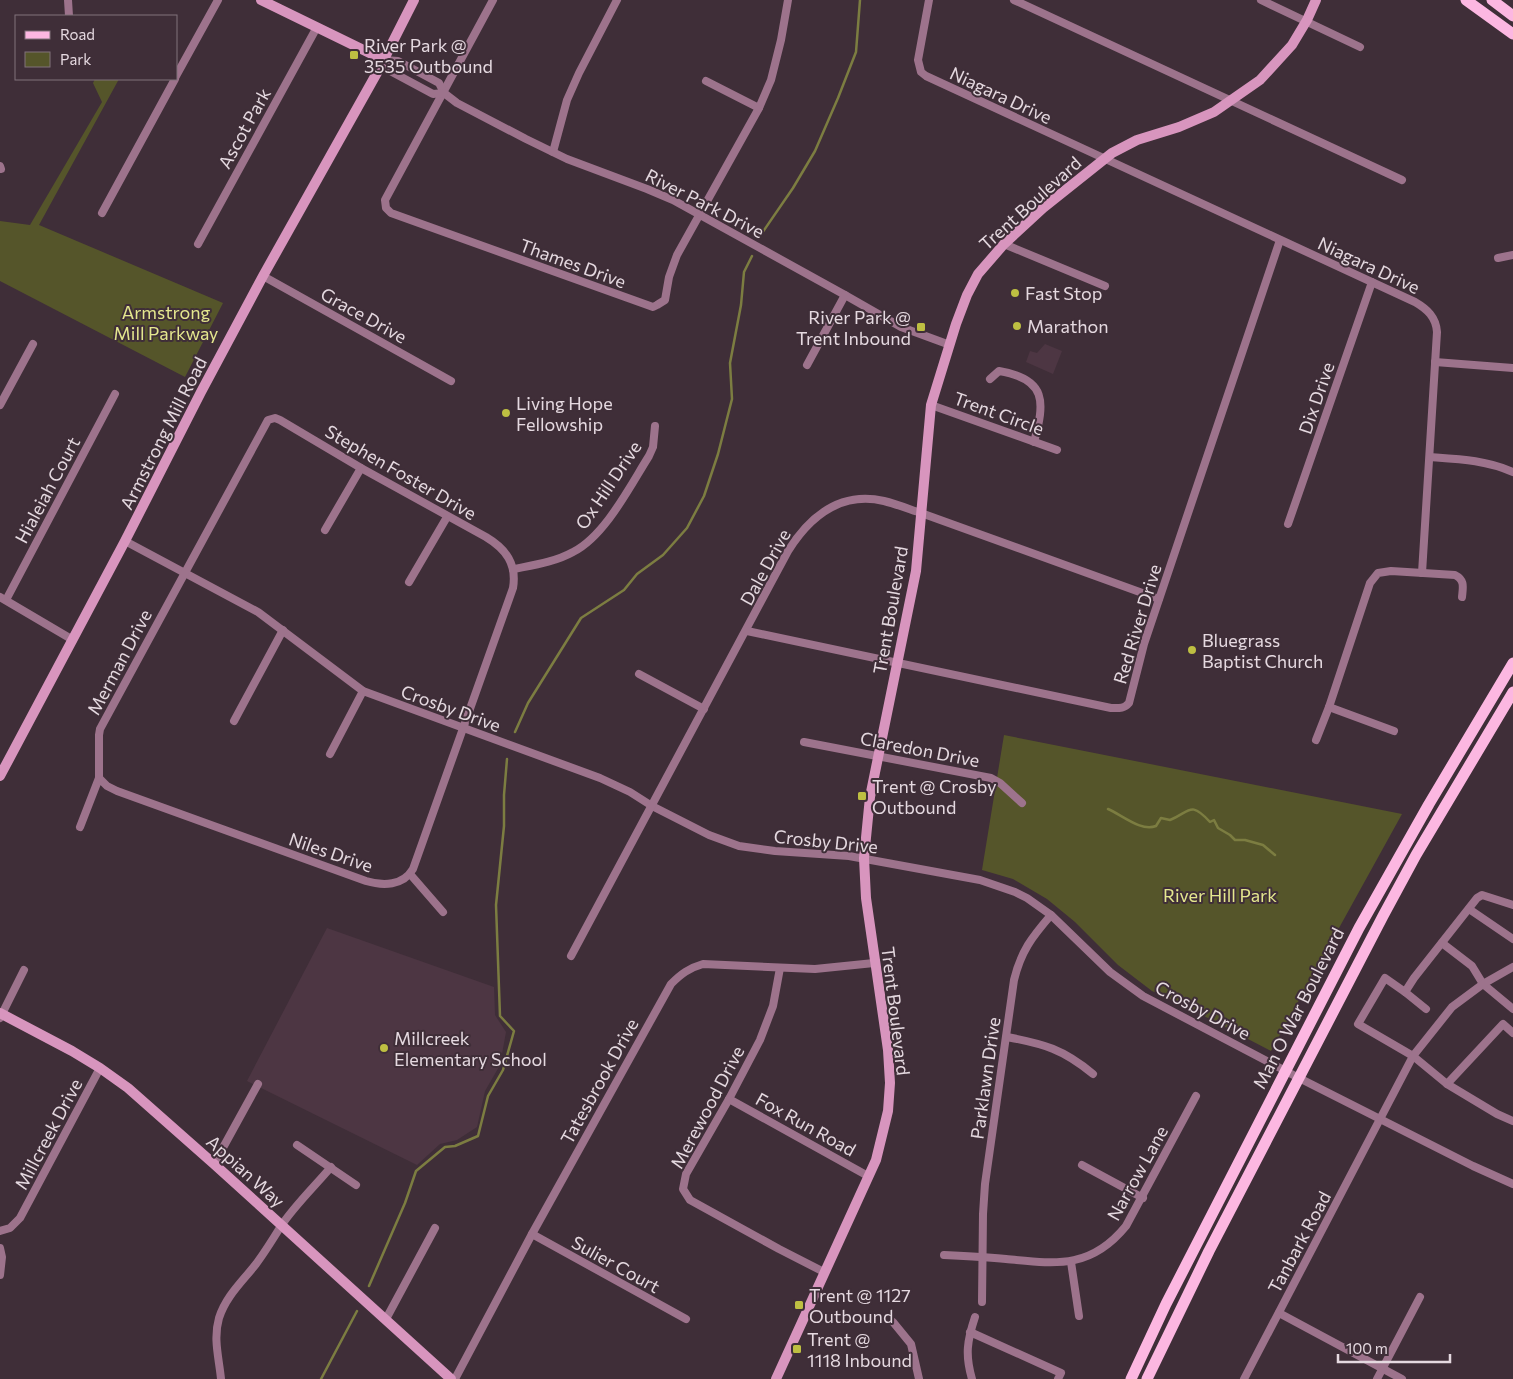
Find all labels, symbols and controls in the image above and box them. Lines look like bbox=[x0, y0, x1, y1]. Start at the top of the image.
legend bbox=[15, 15, 178, 80]
text: Road bbox=[60, 25, 95, 43]
place label: River Park @ 3535 Outbound bbox=[364, 34, 493, 77]
marker: River Park @ 3535 Outbound bbox=[348, 49, 360, 61]
text: Park bbox=[60, 50, 91, 68]
street label: Niagara Drive bbox=[946, 62, 1056, 128]
street label: Ascot Park bbox=[213, 84, 275, 172]
street label: Trent Boulevard bbox=[974, 151, 1086, 255]
street label: River Park Drive bbox=[642, 164, 768, 242]
street label: Niagara Drive bbox=[1314, 232, 1424, 298]
street label: Thames Drive bbox=[517, 234, 629, 292]
street label: Grace Drive bbox=[317, 282, 411, 348]
place label: Fast Stop bbox=[1025, 282, 1102, 304]
marker: Fast Stop bbox=[1009, 287, 1021, 299]
park label: Armstrong Mill Parkway bbox=[114, 301, 218, 344]
place label: River Park @ Trent Inbound bbox=[796, 306, 911, 349]
place label: Marathon bbox=[1027, 315, 1109, 337]
marker: Marathon bbox=[1011, 320, 1023, 332]
marker: River Park @ Trent Inbound bbox=[915, 321, 927, 333]
street label: Armstrong Mill Road bbox=[115, 353, 211, 513]
street label: Dix Drive bbox=[1293, 359, 1339, 437]
street label: Trent Circle bbox=[951, 387, 1047, 439]
place label: Living Hope Fellowship bbox=[516, 392, 613, 435]
marker: Living Hope Fellowship bbox=[500, 407, 512, 419]
street label: Stephen Foster Drive bbox=[322, 420, 480, 524]
street label: Hialeiah Court bbox=[10, 433, 84, 547]
street label: Ox Hill Drive bbox=[570, 437, 646, 533]
street label: Dale Drive bbox=[735, 525, 795, 609]
street label: Trent Boulevard bbox=[868, 544, 912, 676]
street label: Red River Drive bbox=[1108, 561, 1166, 687]
street label: Merman Drive bbox=[82, 606, 156, 718]
place label: Bluegrass Baptist Church bbox=[1202, 629, 1323, 672]
marker: Bluegrass Baptist Church bbox=[1186, 644, 1198, 656]
street label: Crosby Drive bbox=[398, 680, 504, 736]
street label: Claredon Drive bbox=[858, 727, 982, 771]
place label: Trent @ Crosby Outbound bbox=[872, 775, 997, 818]
marker: Trent @ Crosby Outbound bbox=[856, 790, 868, 802]
street label: Crosby Drive bbox=[773, 825, 879, 857]
street label: Niles Drive bbox=[286, 827, 376, 877]
park label: River Hill Park bbox=[1163, 884, 1277, 906]
street label: Man O War Boulevard bbox=[1248, 924, 1348, 1092]
street label: Trent Boulevard bbox=[877, 945, 915, 1077]
street label: Crosby Drive bbox=[1152, 976, 1254, 1044]
street label: Tatesbrook Drive bbox=[555, 1014, 643, 1148]
street label: Parklawn Drive bbox=[966, 1016, 1004, 1140]
place label: Millcreek Elementary School bbox=[394, 1027, 547, 1070]
marker: Millcreek Elementary School bbox=[378, 1042, 390, 1054]
street label: Merewood Drive bbox=[665, 1042, 749, 1172]
street label: Millcreek Drive bbox=[10, 1075, 86, 1193]
street label: Fox Run Road bbox=[752, 1087, 860, 1161]
street label: Narrow Lane bbox=[1102, 1122, 1172, 1224]
street label: Appian Way bbox=[202, 1130, 290, 1212]
street label: Tanbark Road bbox=[1263, 1187, 1335, 1297]
street label: Sulier Court bbox=[568, 1231, 664, 1297]
place label: Trent @ 1127 Outbound bbox=[809, 1284, 911, 1327]
marker: Trent @ 1127 Outbound bbox=[793, 1299, 805, 1311]
place label: Trent @ 1118 Inbound bbox=[807, 1328, 912, 1371]
scale bar bbox=[1338, 1332, 1450, 1364]
text: 100 m bbox=[1346, 1339, 1388, 1357]
marker: Trent @ 1118 Inbound bbox=[791, 1343, 803, 1355]

